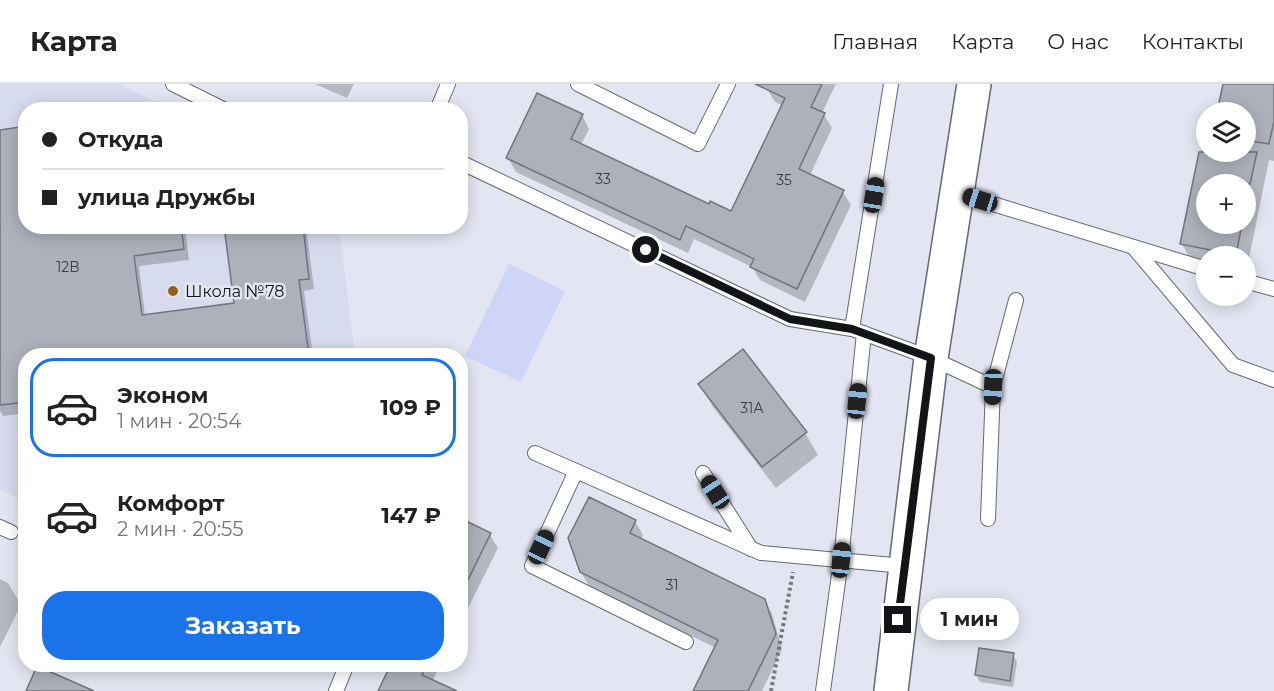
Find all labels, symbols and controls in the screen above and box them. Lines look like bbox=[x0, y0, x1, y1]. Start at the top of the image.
text: Карта bbox=[30, 24, 118, 58]
text: Главная bbox=[832, 29, 918, 54]
text: Карта bbox=[951, 29, 1014, 54]
text: О нас bbox=[1047, 29, 1109, 54]
text: Контакты bbox=[1142, 29, 1244, 54]
map controls bbox=[1196, 102, 1256, 306]
button: layers bbox=[1196, 102, 1256, 162]
text: Откуда bbox=[78, 126, 163, 153]
house number: 33 bbox=[595, 170, 611, 188]
house number: 35 bbox=[776, 171, 792, 189]
button: + bbox=[1196, 174, 1256, 234]
car bbox=[862, 176, 886, 214]
text: улица Дружбы bbox=[78, 184, 256, 211]
car bbox=[960, 186, 1000, 214]
route start bbox=[632, 236, 659, 263]
button: − bbox=[1196, 246, 1256, 306]
house number: 12В bbox=[56, 258, 80, 276]
place label: Школа №78 bbox=[185, 282, 284, 301]
marker: Школа №78 bbox=[166, 284, 180, 298]
car bbox=[983, 369, 1003, 405]
icon: car bbox=[45, 381, 99, 435]
text: Эконом bbox=[117, 382, 208, 409]
car bbox=[846, 382, 868, 420]
text: 109 ₽ bbox=[380, 394, 441, 421]
house number: 31А bbox=[740, 399, 764, 417]
text: 1 мин · 20:54 bbox=[117, 409, 241, 433]
car bbox=[698, 472, 732, 512]
icon: car bbox=[45, 489, 99, 543]
text: Комфорт bbox=[117, 490, 225, 517]
text: 147 ₽ bbox=[381, 502, 441, 529]
text: 2 мин · 20:55 bbox=[117, 517, 244, 541]
car bbox=[525, 527, 557, 567]
car bbox=[830, 541, 852, 579]
house number: 31 bbox=[666, 576, 678, 594]
button: Заказать bbox=[42, 591, 444, 660]
callout: 1 мин bbox=[919, 599, 1018, 641]
route end bbox=[884, 606, 911, 633]
text: 1 мин bbox=[941, 607, 998, 631]

